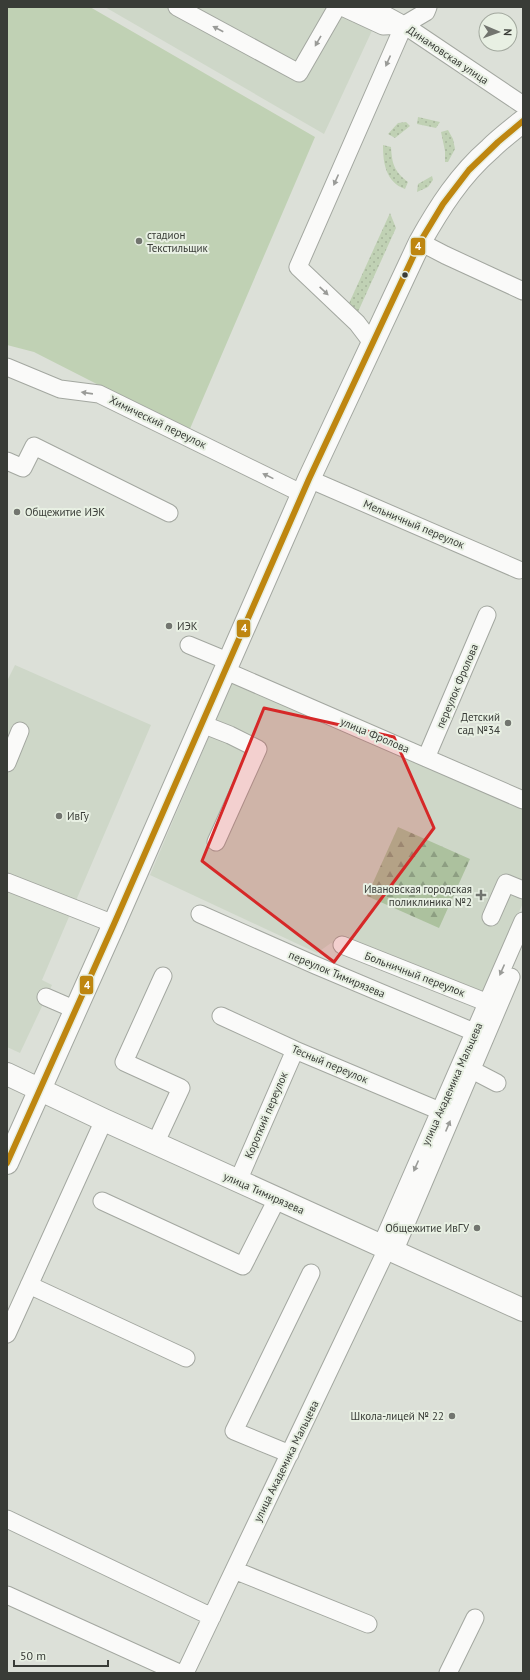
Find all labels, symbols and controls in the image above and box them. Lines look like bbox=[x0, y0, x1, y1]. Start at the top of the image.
north arrow bbox=[478, 12, 518, 52]
street label: Динамовская улица bbox=[405, 23, 491, 87]
one-way arrow bbox=[212, 26, 224, 32]
text: N bbox=[501, 28, 515, 36]
one-way arrow bbox=[314, 35, 321, 47]
one-way arrow bbox=[385, 55, 391, 67]
one-way arrow bbox=[333, 175, 339, 186]
place label: стадион Текстильщик bbox=[147, 228, 209, 255]
marker: стадион Текстильщик bbox=[134, 236, 144, 246]
line badge: 4 bbox=[410, 237, 426, 256]
text: 4 bbox=[415, 239, 422, 253]
unlabelled marker bbox=[400, 270, 410, 280]
one-way arrow bbox=[319, 287, 329, 296]
one-way arrow bbox=[81, 389, 93, 395]
street label: Химический переулок bbox=[107, 392, 210, 452]
one-way arrow bbox=[262, 473, 274, 479]
street label: Мельничный переулок bbox=[361, 496, 467, 552]
place label: Общежитие ИЭК bbox=[25, 505, 105, 519]
marker: Общежитие ИЭК bbox=[12, 507, 22, 517]
place label: ИЭК bbox=[177, 619, 198, 633]
line badge: 4 bbox=[236, 619, 251, 638]
marker: ИЭК bbox=[164, 621, 174, 631]
text: 4 bbox=[241, 621, 248, 635]
street label: переулок Фролова bbox=[433, 642, 481, 730]
place label: Детский сад №34 bbox=[457, 710, 500, 737]
street label: улица Фролова bbox=[338, 714, 412, 756]
marker: Детский сад №34 bbox=[503, 718, 513, 728]
place label: ИвГу bbox=[67, 809, 90, 823]
marker: ИвГу bbox=[54, 811, 64, 821]
place label: Ивановская городская поликлиника №2 bbox=[364, 882, 472, 909]
marker: Ивановская городская поликлиника №2 bbox=[475, 889, 487, 901]
street label: переулок Тимирязева bbox=[287, 947, 387, 1001]
street label: Больничный переулок bbox=[363, 948, 468, 1000]
one-way arrow bbox=[499, 964, 505, 975]
line badge: 4 bbox=[79, 975, 94, 995]
text: 4 bbox=[84, 978, 91, 992]
street label: улица Академика Мальцева bbox=[418, 1020, 486, 1148]
street label: Тесный переулок bbox=[290, 1042, 371, 1087]
street label: Короткий переулок bbox=[241, 1069, 291, 1160]
one-way arrow bbox=[445, 1121, 451, 1132]
one-way arrow bbox=[413, 1160, 419, 1171]
street label: улица Тимирязева bbox=[221, 1169, 307, 1217]
place label: Общежитие ИвГУ bbox=[385, 1221, 470, 1235]
marker: Общежитие ИвГУ bbox=[472, 1223, 482, 1233]
street label: улица Академика Мальцева bbox=[250, 1398, 322, 1524]
place label: Школа-лицей № 22 bbox=[351, 1409, 444, 1423]
marker: Школа-лицей № 22 bbox=[447, 1411, 457, 1421]
scale bar bbox=[14, 1642, 108, 1668]
text: 50 m bbox=[20, 1648, 46, 1663]

